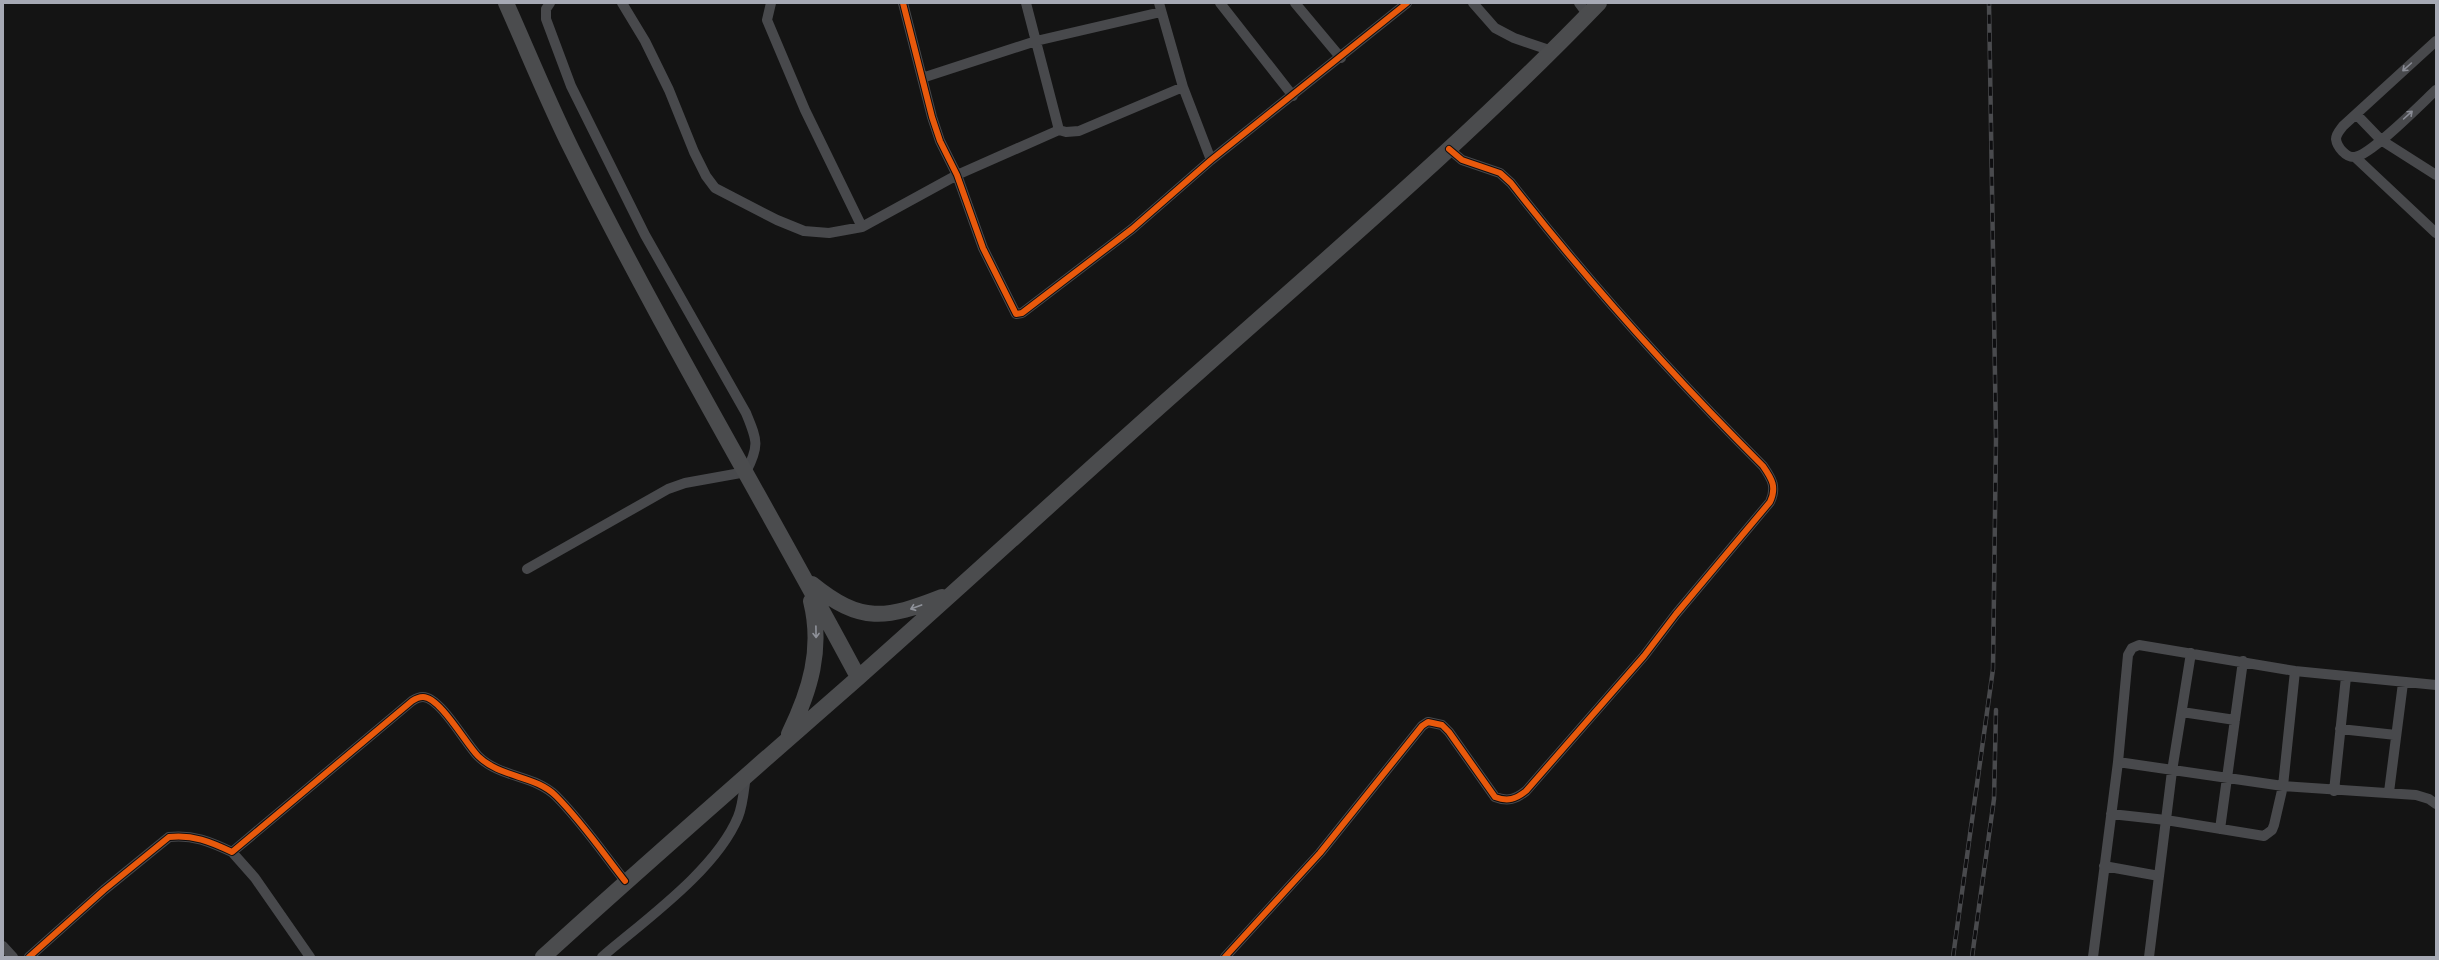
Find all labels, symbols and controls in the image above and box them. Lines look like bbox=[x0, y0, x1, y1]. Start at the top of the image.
one-way arrow bbox=[2402, 63, 2412, 72]
one-way arrow bbox=[2403, 110, 2413, 120]
one-way arrow bbox=[910, 604, 923, 611]
one-way arrow bbox=[812, 625, 820, 638]

